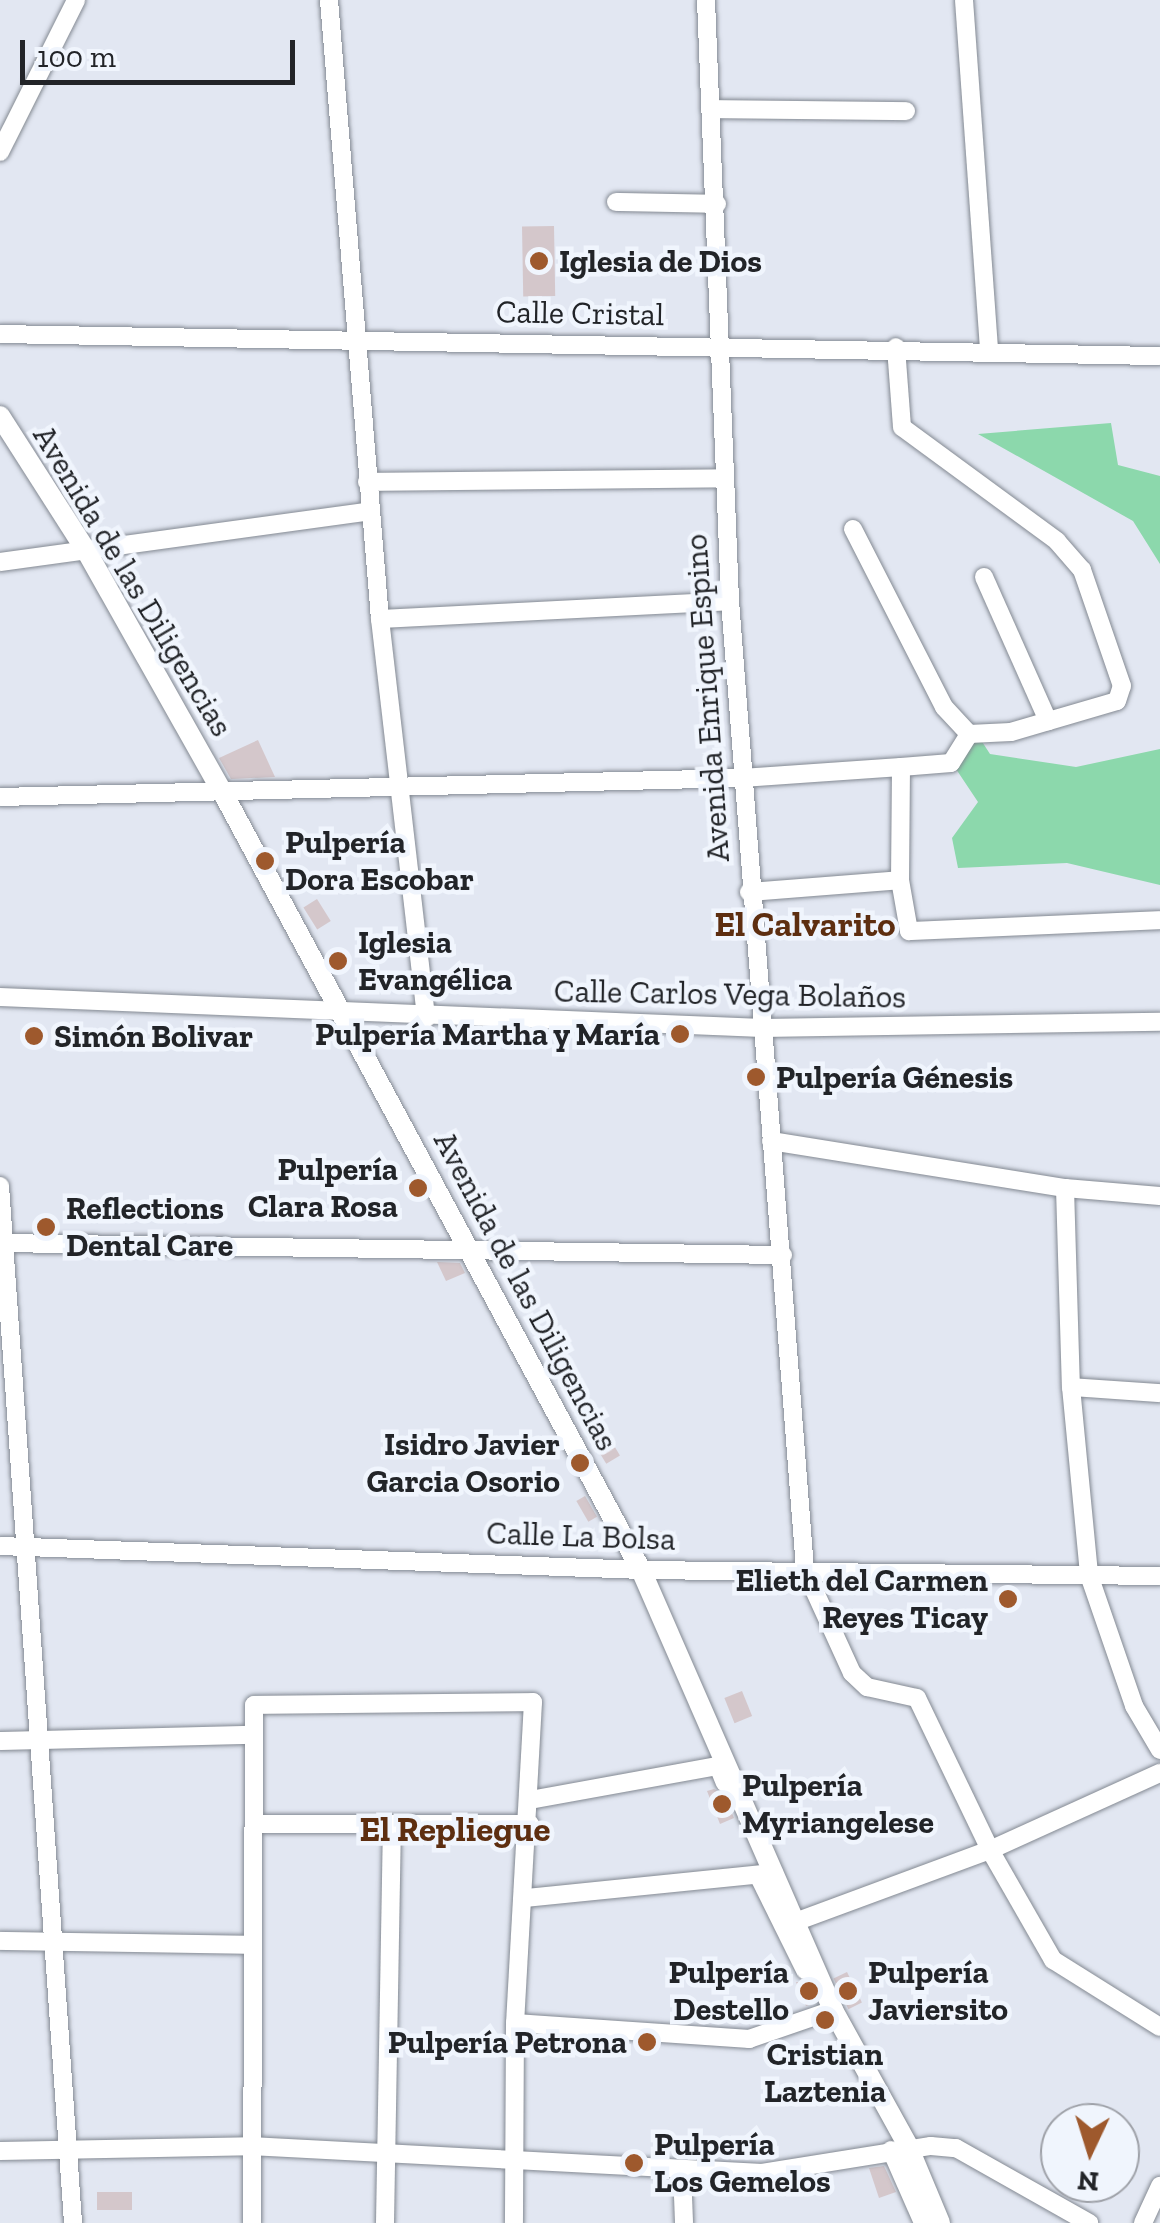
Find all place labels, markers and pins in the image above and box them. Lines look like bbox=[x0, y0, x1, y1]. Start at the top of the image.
place label: Iglesia de Dios bbox=[559, 242, 762, 280]
marker: Iglesia de Dios bbox=[528, 250, 550, 272]
place label: Pulpería Dora Escobar bbox=[285, 824, 474, 899]
marker: Pulpería Dora Escobar bbox=[254, 850, 276, 872]
place label: Iglesia Evangélica bbox=[358, 924, 512, 999]
marker: Iglesia Evangélica bbox=[327, 950, 349, 972]
place label: Pulpería Martha y María bbox=[314, 1015, 660, 1053]
place label: Simón Bolivar bbox=[54, 1017, 253, 1055]
marker: Pulpería Martha y María bbox=[669, 1023, 691, 1045]
marker: Simón Bolivar bbox=[23, 1025, 45, 1047]
place label: Pulpería Génesis bbox=[776, 1058, 1013, 1096]
marker: Pulpería Génesis bbox=[745, 1066, 767, 1088]
place label: Pulpería Clara Rosa bbox=[248, 1151, 398, 1226]
marker: Pulpería Clara Rosa bbox=[407, 1177, 429, 1199]
place label: Reflections Dental Care bbox=[66, 1190, 233, 1265]
marker: Reflections Dental Care bbox=[35, 1216, 57, 1238]
place label: Isidro Javier Garcia Osorio bbox=[366, 1426, 560, 1501]
marker: Isidro Javier Garcia Osorio bbox=[569, 1452, 591, 1474]
place label: Elieth del Carmen Reyes Ticay bbox=[735, 1562, 988, 1637]
marker: Elieth del Carmen Reyes Ticay bbox=[997, 1588, 1019, 1610]
place label: Pulpería Myriangelese bbox=[742, 1767, 934, 1842]
marker: Pulpería Myriangelese bbox=[711, 1793, 733, 1815]
place label: Pulpería Destello bbox=[668, 1954, 789, 2029]
place label: Pulpería Javiersito bbox=[868, 1954, 1008, 2029]
marker: Pulpería Destello bbox=[798, 1980, 820, 2002]
marker: Pulpería Javiersito bbox=[837, 1980, 859, 2002]
marker: Cristian Laztenia bbox=[814, 2009, 836, 2031]
place label: Pulpería Petrona bbox=[388, 2023, 627, 2061]
marker: Pulpería Petrona bbox=[636, 2031, 658, 2053]
place label: Cristian Laztenia bbox=[764, 2036, 886, 2111]
place label: Pulpería Los Gemelos bbox=[654, 2126, 831, 2201]
marker: Pulpería Los Gemelos bbox=[623, 2152, 645, 2174]

